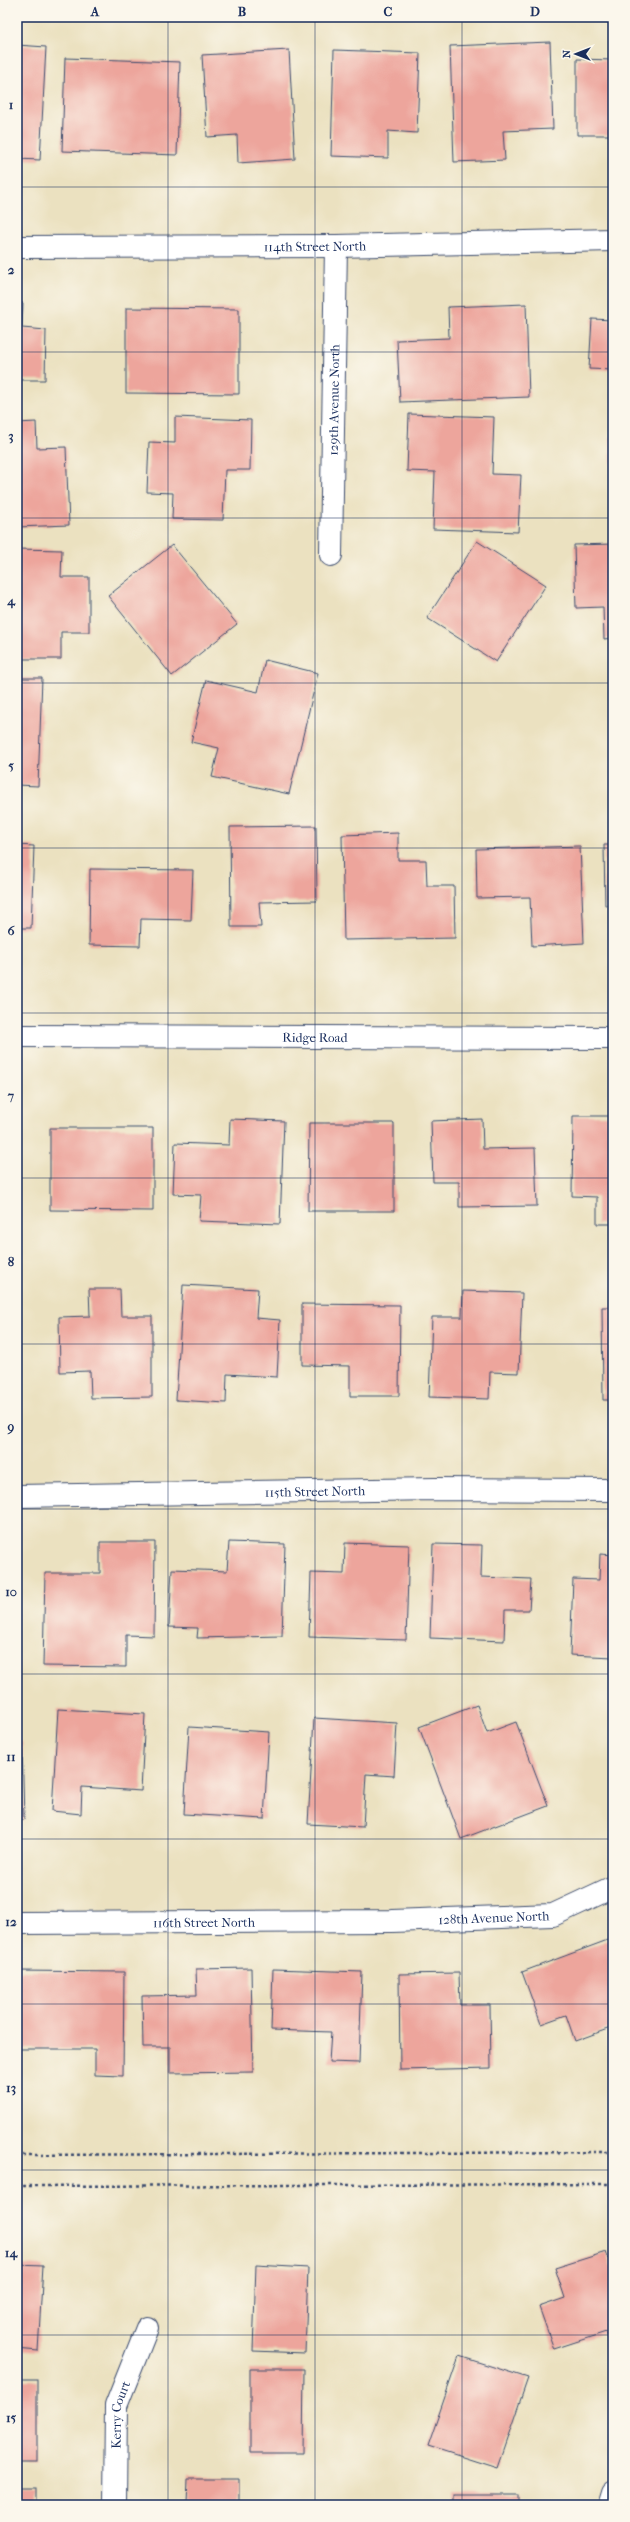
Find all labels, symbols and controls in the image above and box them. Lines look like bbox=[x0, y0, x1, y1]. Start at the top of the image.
text: A bbox=[90, 4, 100, 19]
text: B bbox=[238, 4, 247, 19]
text: C bbox=[384, 4, 393, 19]
text: D bbox=[530, 4, 540, 19]
north arrow bbox=[556, 34, 596, 74]
text: N bbox=[560, 49, 573, 58]
text: 1 bbox=[9, 97, 14, 112]
street label: 114th Street North bbox=[264, 238, 367, 254]
text: 2 bbox=[8, 262, 15, 277]
street label: 129th Avenue North bbox=[325, 344, 342, 456]
text: 3 bbox=[8, 428, 14, 444]
text: 4 bbox=[6, 593, 16, 609]
text: 5 bbox=[8, 758, 14, 773]
text: 6 bbox=[7, 923, 15, 938]
street label: Ridge Road bbox=[282, 1029, 349, 1045]
text: 7 bbox=[7, 1088, 15, 1103]
text: 8 bbox=[8, 1254, 15, 1269]
text: 9 bbox=[7, 1419, 15, 1435]
street label: 115th Street North bbox=[265, 1483, 366, 1499]
text: 10 bbox=[5, 1584, 17, 1599]
text: 11 bbox=[6, 1749, 16, 1764]
street label: 128th Avenue North bbox=[438, 1908, 550, 1927]
text: 12 bbox=[5, 1914, 17, 1929]
street label: 116th Street North bbox=[153, 1914, 256, 1930]
text: 13 bbox=[6, 2080, 16, 2096]
text: 14 bbox=[5, 2245, 18, 2261]
street label: Kerry Court bbox=[108, 2378, 133, 2449]
text: 15 bbox=[6, 2410, 16, 2425]

